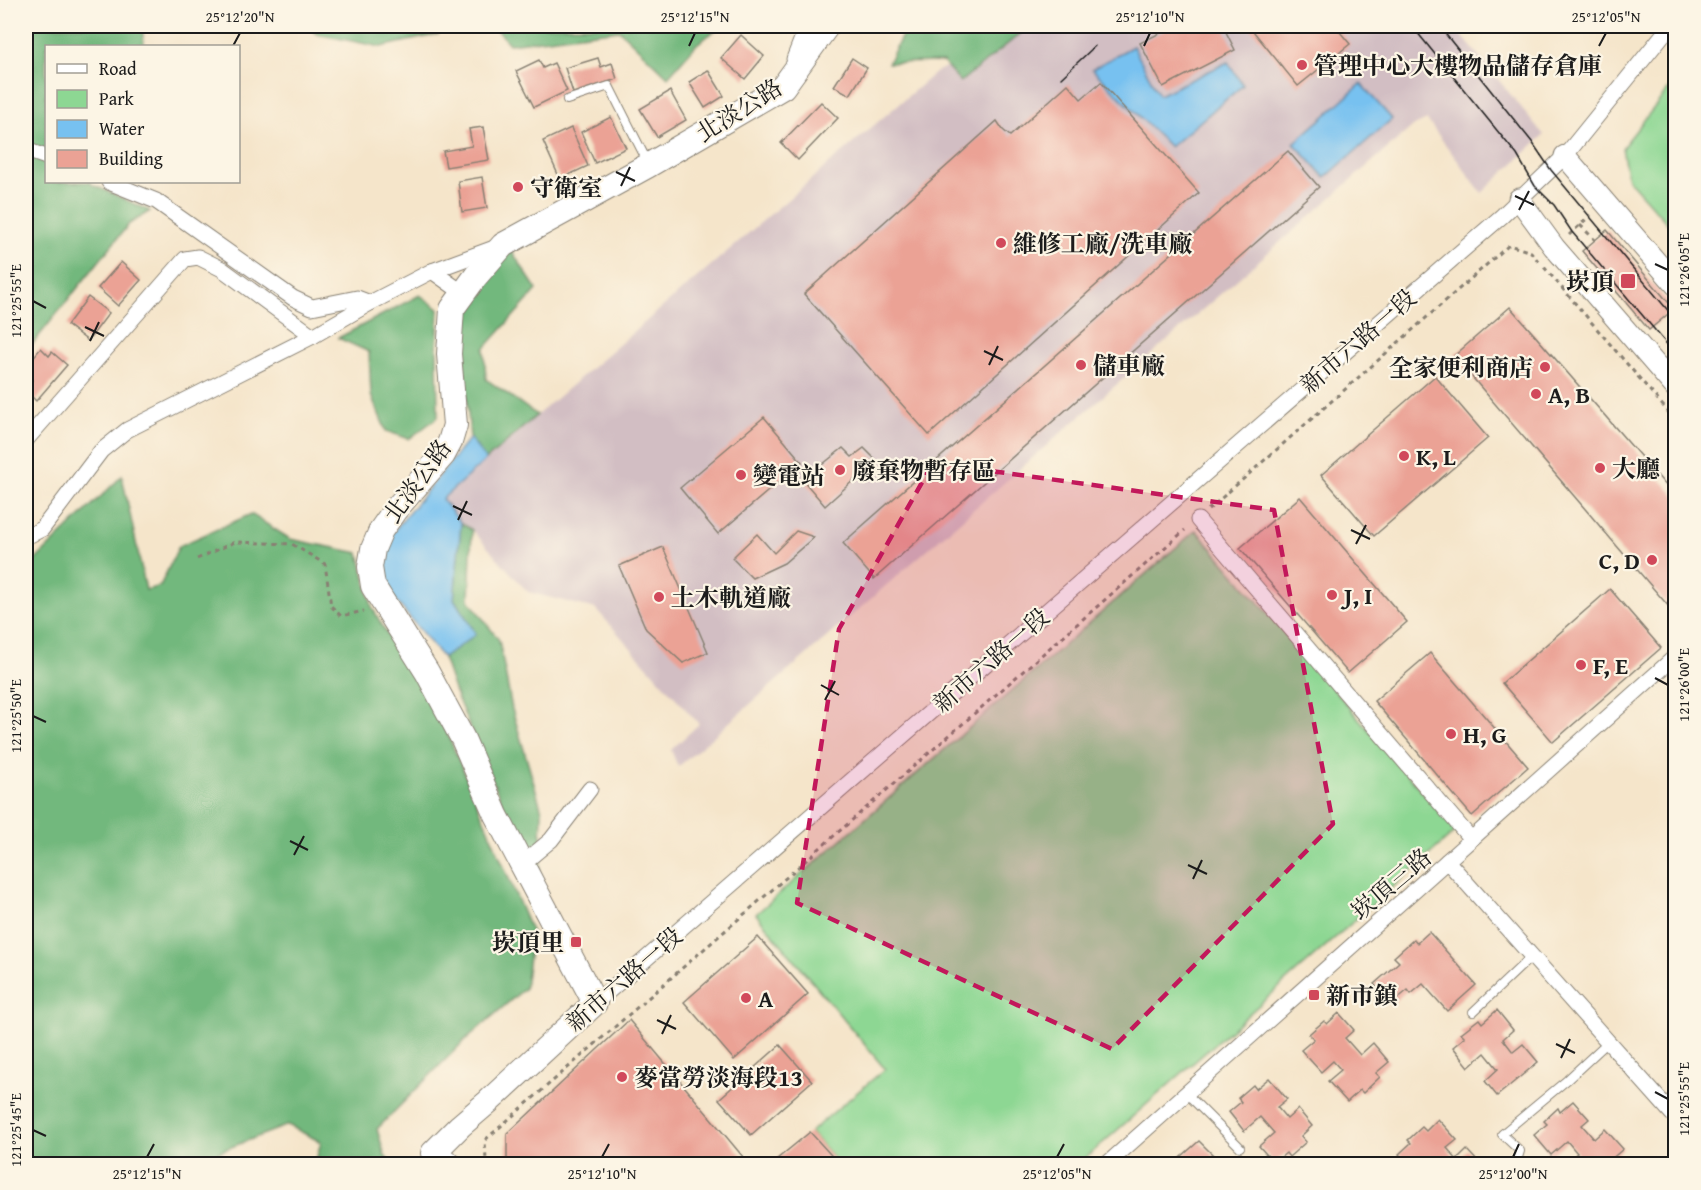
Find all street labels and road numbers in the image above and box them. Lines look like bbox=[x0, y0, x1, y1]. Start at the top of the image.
street label: 北淡公路 bbox=[689, 70, 789, 150]
street label: 新市六路一段 bbox=[1292, 281, 1424, 401]
street label: 北淡公路 bbox=[375, 432, 459, 530]
street label: 新市六路一段 bbox=[925, 600, 1057, 720]
street label: 崁頂三路 bbox=[1343, 840, 1439, 928]
street label: 新市六路一段 bbox=[558, 919, 690, 1039]

